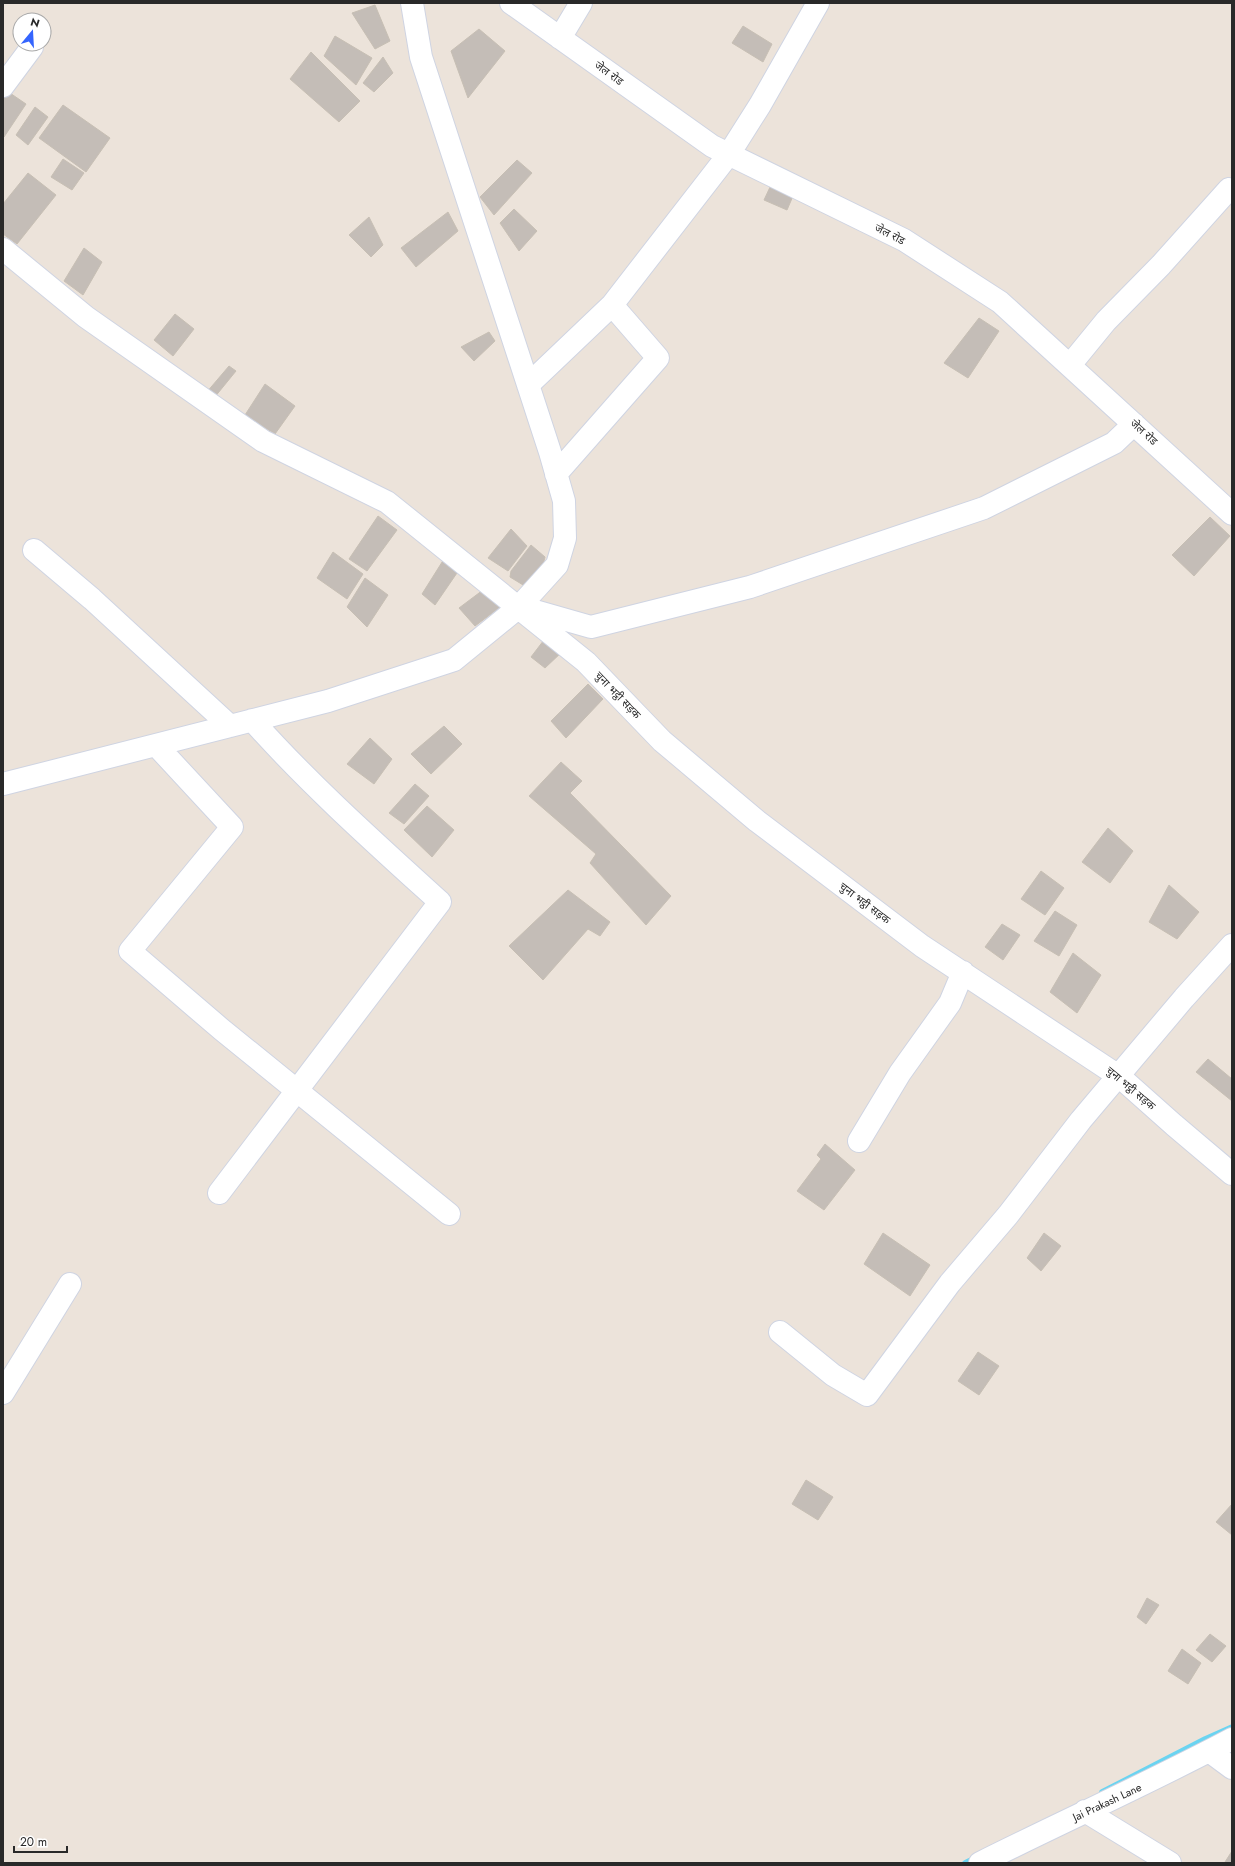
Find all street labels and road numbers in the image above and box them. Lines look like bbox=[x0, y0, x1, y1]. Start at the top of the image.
street label: जेल रोड bbox=[591, 57, 627, 89]
street label: जेल रोड bbox=[872, 220, 908, 248]
street label: जेल रोड bbox=[1127, 415, 1161, 449]
street label: चुना भट्ठी सड़क bbox=[591, 668, 645, 723]
street label: चुना भट्ठी सड़क bbox=[836, 878, 894, 928]
street label: चुना भट्ठी सड़क bbox=[1103, 1062, 1160, 1114]
street label: Jai Prakash Lane bbox=[1068, 1779, 1144, 1826]

